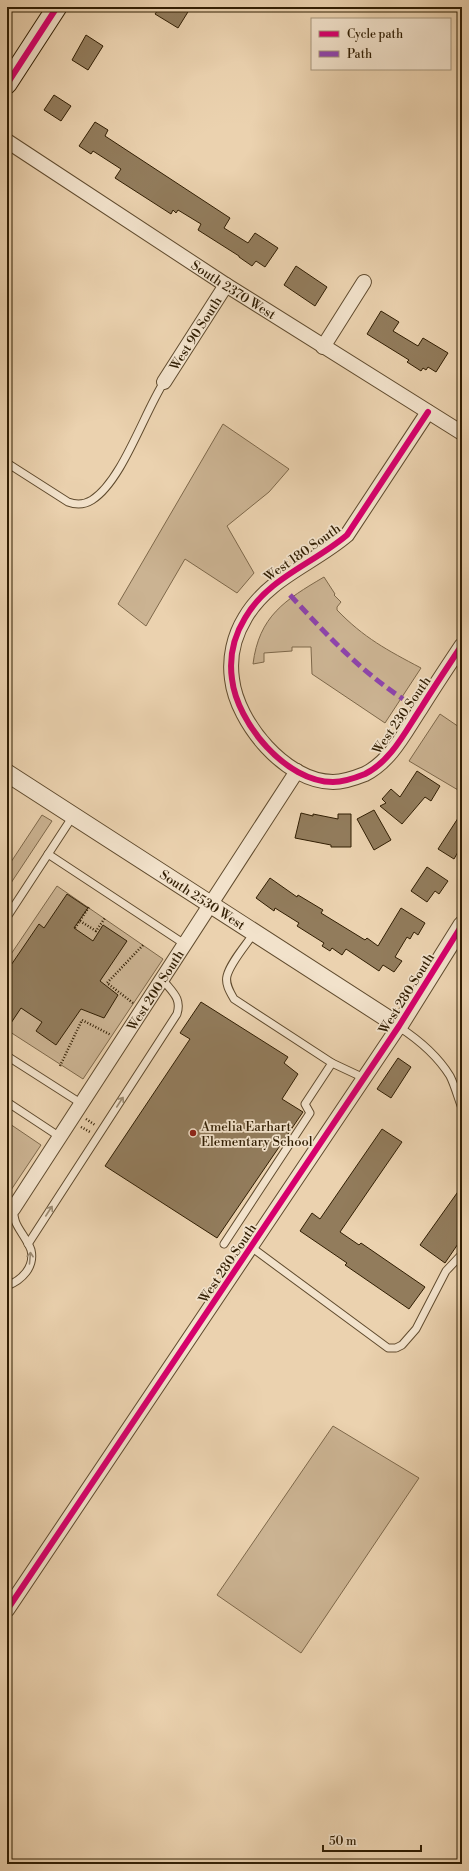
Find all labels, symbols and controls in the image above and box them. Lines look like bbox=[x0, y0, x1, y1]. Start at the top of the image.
legend bbox=[311, 18, 451, 70]
text: Cycle path bbox=[347, 27, 403, 42]
text: Path bbox=[347, 47, 372, 62]
street label: South 2370 West bbox=[188, 257, 279, 323]
street label: West 90 South bbox=[166, 294, 226, 374]
street label: West 180 South bbox=[260, 520, 344, 586]
street label: West 230 South bbox=[369, 673, 435, 758]
street label: South 2530 West bbox=[157, 867, 248, 934]
street label: West 200 South bbox=[123, 947, 188, 1035]
street label: West 280 South bbox=[375, 950, 438, 1038]
one-way arrow bbox=[116, 1097, 124, 1108]
place label: Amelia Earhart Elementary School bbox=[200, 1119, 313, 1150]
marker: Amelia Earhart Elementary School bbox=[188, 1128, 198, 1138]
one-way arrow bbox=[45, 1206, 54, 1217]
street label: West 280 South bbox=[195, 1221, 260, 1307]
one-way arrow bbox=[27, 1252, 34, 1265]
scale bar bbox=[323, 1827, 421, 1853]
text: 50 m bbox=[329, 1834, 357, 1849]

